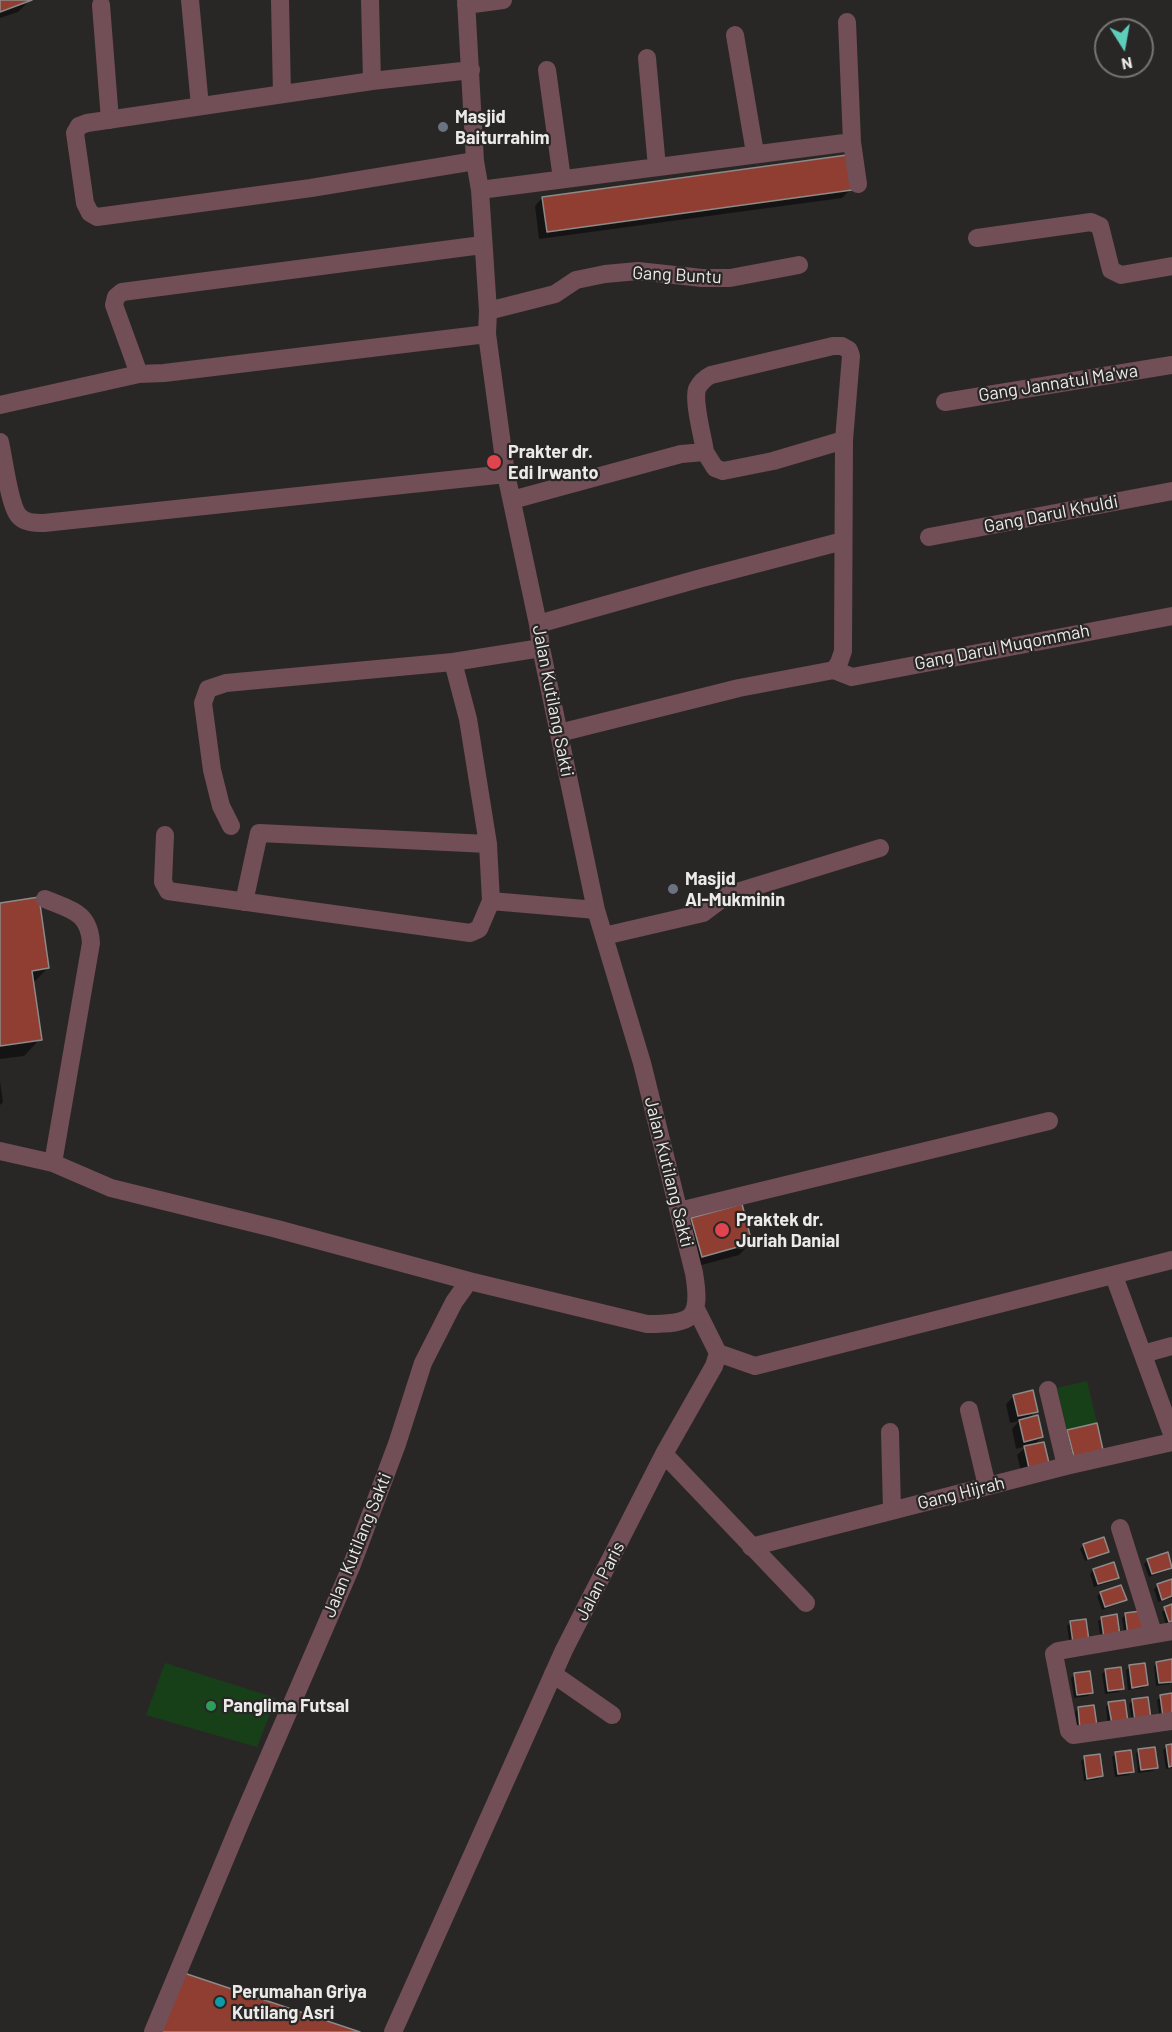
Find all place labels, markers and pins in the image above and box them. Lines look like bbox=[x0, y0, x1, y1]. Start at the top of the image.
place label: Masjid Baiturrahim bbox=[455, 106, 549, 148]
marker: Masjid Baiturrahim bbox=[436, 120, 450, 134]
place label: Prakter dr. Edi Irwanto bbox=[508, 441, 598, 484]
marker: Prakter dr. Edi Irwanto bbox=[485, 453, 503, 471]
place label: Masjid Al-Mukminin bbox=[685, 868, 785, 910]
marker: Masjid Al-Mukminin bbox=[666, 882, 680, 896]
place label: Praktek dr. Juriah Danial bbox=[736, 1209, 840, 1252]
marker: Praktek dr. Juriah Danial bbox=[713, 1221, 731, 1239]
place label: Panglima Futsal bbox=[223, 1695, 349, 1717]
marker: Panglima Futsal bbox=[204, 1699, 218, 1713]
place label: Perumahan Griya Kutilang Asri bbox=[232, 1981, 367, 2024]
marker: Perumahan Griya Kutilang Asri bbox=[213, 1995, 227, 2009]

